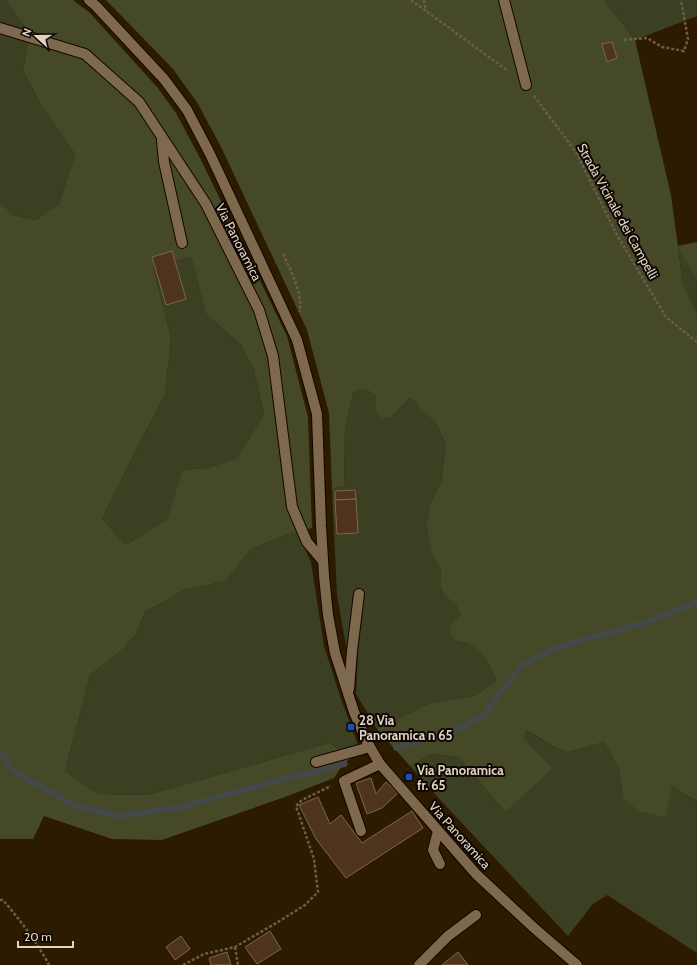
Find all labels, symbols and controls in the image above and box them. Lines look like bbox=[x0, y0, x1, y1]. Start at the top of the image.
north arrow bbox=[16, 16, 56, 56]
text: N bbox=[19, 26, 35, 39]
street label: Strada Vicinale dei Campelli bbox=[574, 140, 662, 282]
street label: Via Panoramica bbox=[213, 201, 266, 284]
place label: 28 Via Panoramica n 65 bbox=[359, 712, 452, 743]
marker: 28 Via Panoramica n 65 bbox=[346, 722, 356, 732]
place label: Via Panoramica fr. 65 bbox=[417, 762, 504, 793]
marker: Via Panoramica fr. 65 bbox=[404, 772, 414, 782]
street label: Via Panoramica bbox=[426, 798, 495, 872]
scale bar bbox=[18, 923, 73, 949]
text: 20 m bbox=[24, 929, 52, 944]

